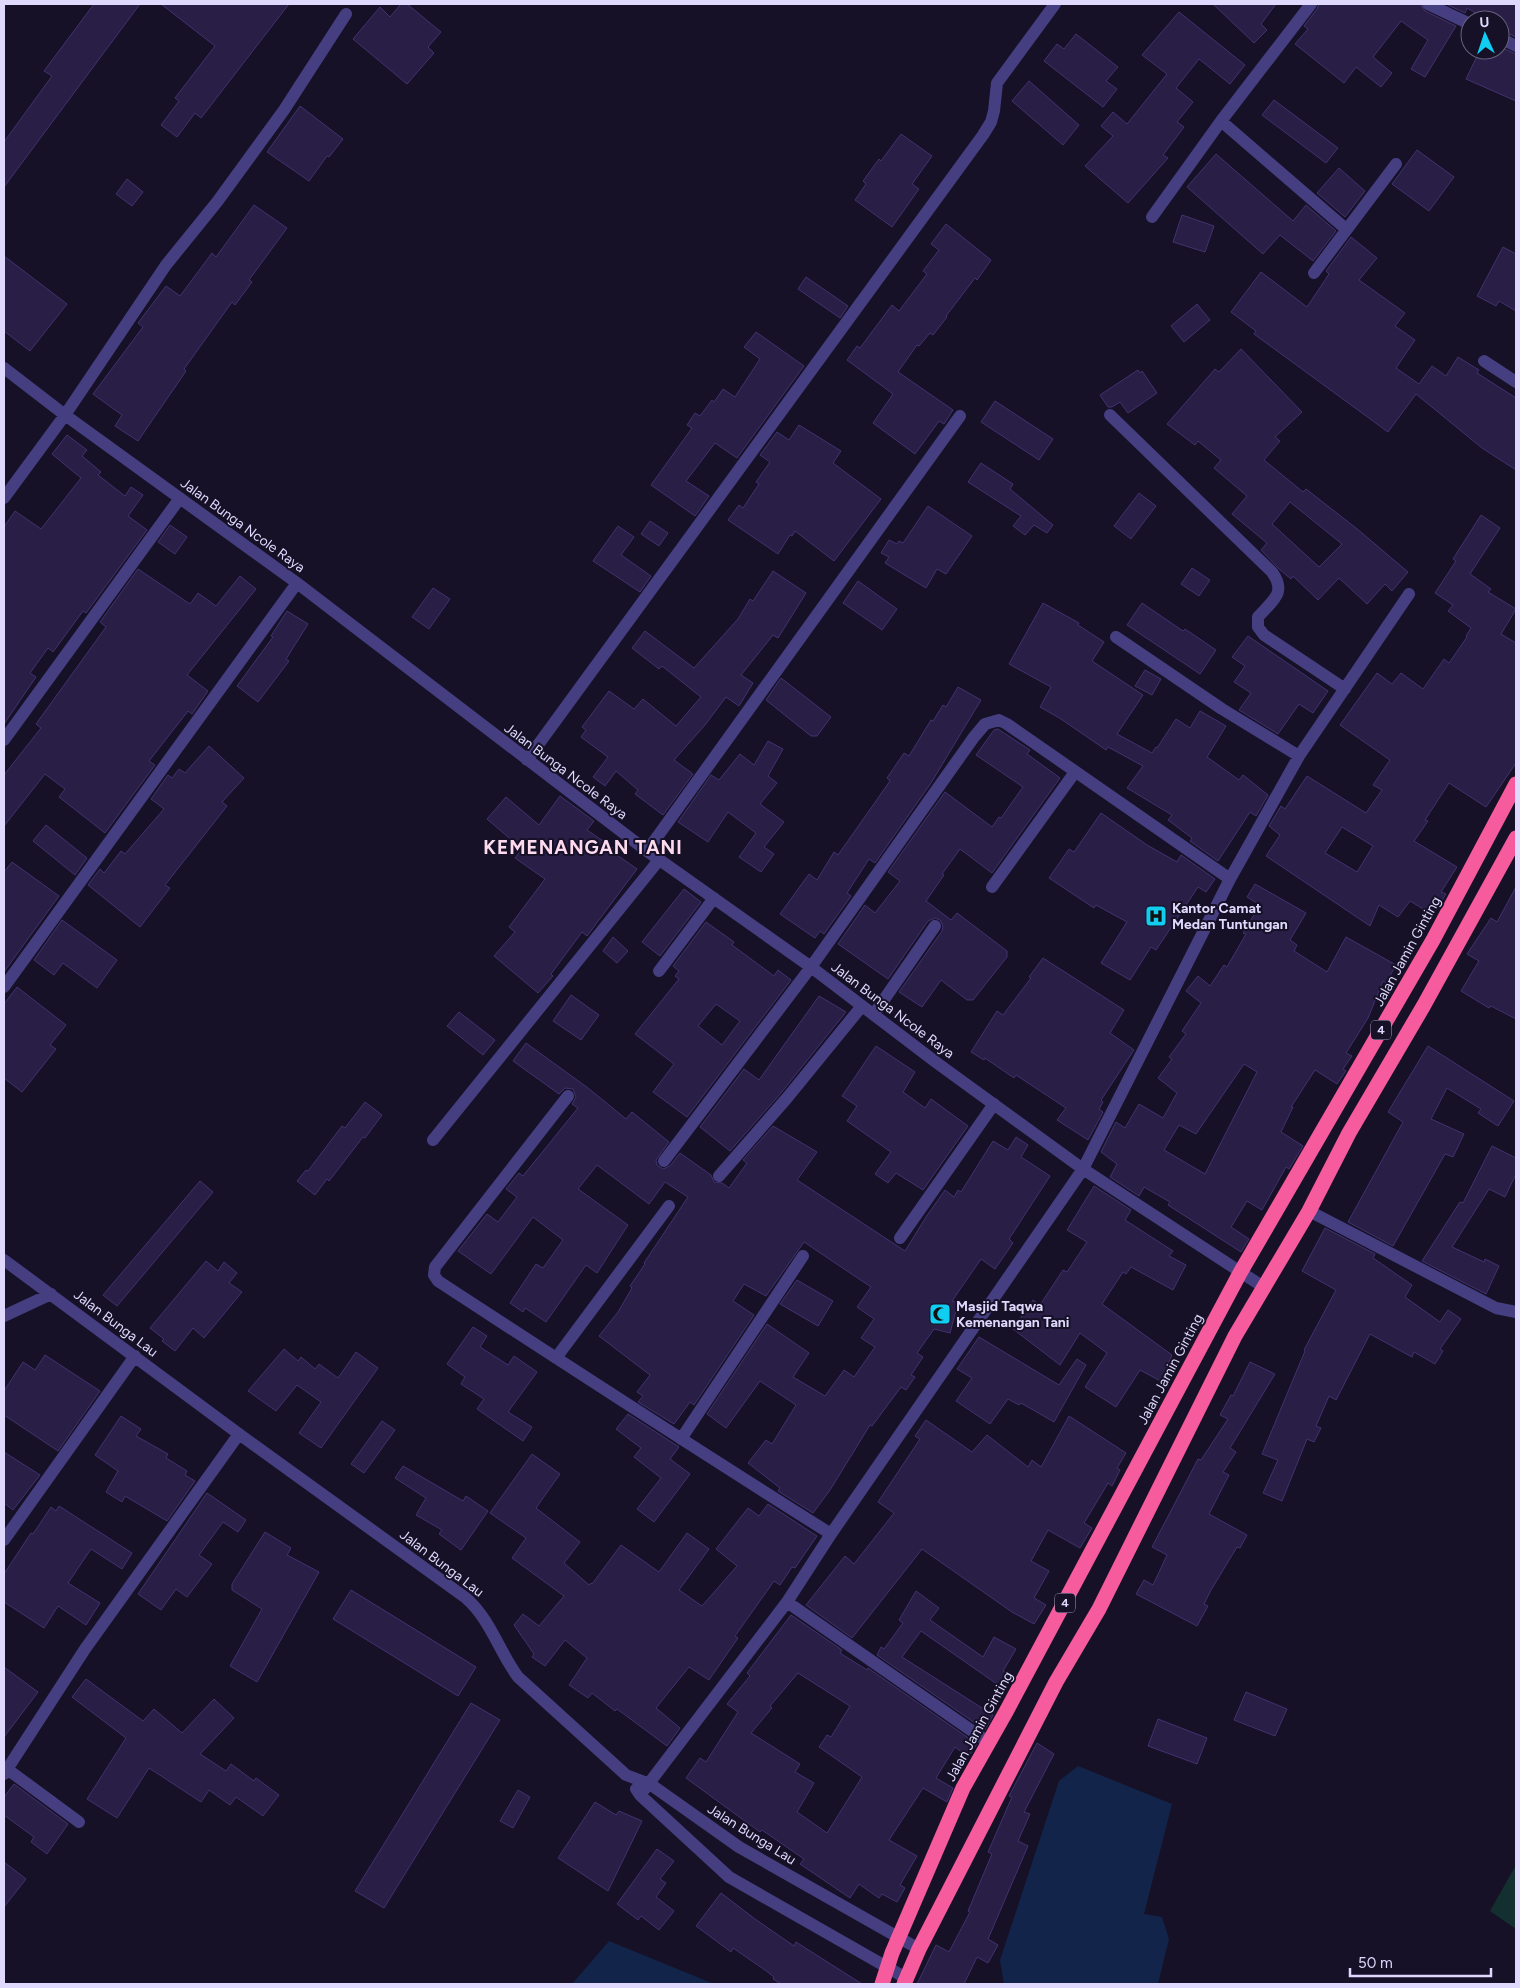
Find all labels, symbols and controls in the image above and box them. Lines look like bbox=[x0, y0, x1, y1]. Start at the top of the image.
north arrow bbox=[1460, 10, 1510, 60]
text: U bbox=[1479, 14, 1490, 31]
street label: Jalan Bunga Ncole Raya bbox=[177, 475, 308, 576]
street label: Jalan Bunga Ncole Raya bbox=[501, 720, 631, 823]
district label: KEMENANGAN TANI bbox=[483, 836, 683, 859]
street label: Jalan Jamin Ginting bbox=[1370, 893, 1445, 1009]
place label: Kantor Camat Medan Tuntungan bbox=[1172, 900, 1288, 933]
hospital icon: Kantor Camat Medan Tuntungan bbox=[1144, 904, 1168, 928]
street label: Jalan Bunga Ncole Raya bbox=[828, 959, 958, 1062]
road number: 4 bbox=[1371, 1020, 1391, 1040]
street label: Jalan Bunga Lau bbox=[70, 1286, 161, 1361]
place label: Masjid Taqwa Kemenangan Tani bbox=[956, 1298, 1069, 1331]
mosque icon: Masjid Taqwa Kemenangan Tani bbox=[928, 1302, 952, 1326]
street label: Jalan Jamin Ginting bbox=[1134, 1311, 1207, 1427]
street label: Jalan Bunga Lau bbox=[396, 1526, 487, 1601]
road number: 4 bbox=[1055, 1594, 1075, 1612]
street label: Jalan Jamin Ginting bbox=[942, 1668, 1017, 1784]
street label: Jalan Bunga Lau bbox=[704, 1800, 799, 1868]
scale bar bbox=[1350, 1946, 1491, 1978]
text: 50 m bbox=[1358, 1954, 1393, 1972]

